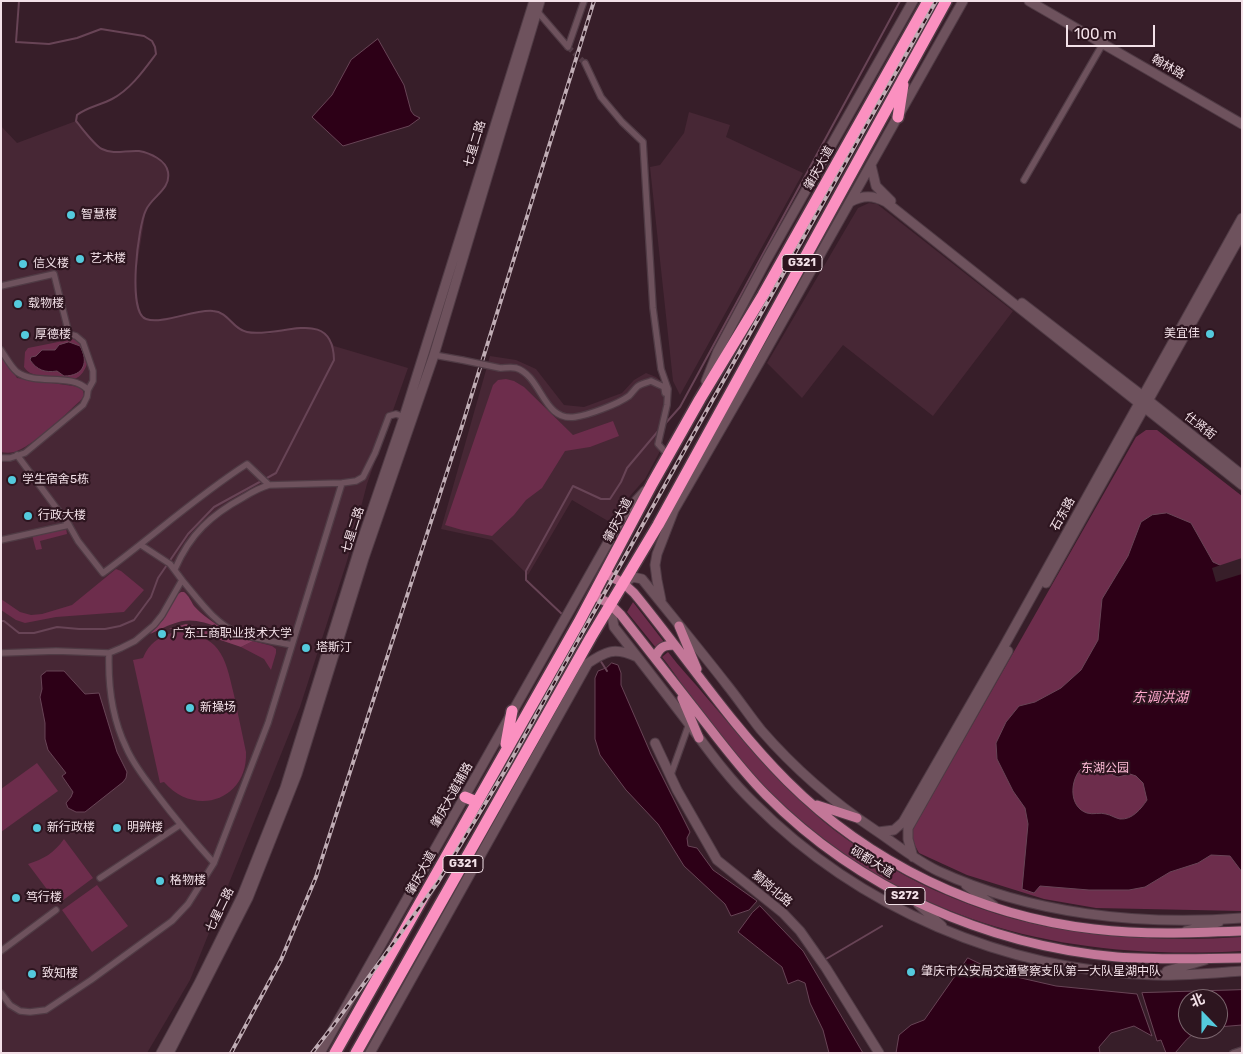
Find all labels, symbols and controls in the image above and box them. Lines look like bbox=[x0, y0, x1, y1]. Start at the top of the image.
scale bar bbox=[1068, 15, 1157, 47]
text: 100 m bbox=[1074, 25, 1116, 43]
street label: 翰林路 bbox=[1149, 52, 1187, 82]
street label: 七星二路 bbox=[461, 119, 489, 169]
street label: 肇庆大道 bbox=[801, 144, 837, 192]
place label: 智慧楼 bbox=[81, 208, 117, 222]
marker: 智慧楼 bbox=[65, 209, 77, 221]
place label: 艺术楼 bbox=[90, 252, 126, 266]
marker: 艺术楼 bbox=[74, 253, 86, 265]
road number: G321 bbox=[782, 254, 822, 272]
place label: 信义楼 bbox=[33, 257, 69, 271]
marker: 信义楼 bbox=[17, 258, 29, 270]
place label: 载物楼 bbox=[28, 297, 64, 311]
marker: 载物楼 bbox=[12, 298, 24, 310]
place label: 美宜佳 bbox=[1164, 327, 1200, 341]
place label: 厚德楼 bbox=[35, 328, 71, 342]
marker: 美宜佳 bbox=[1204, 328, 1216, 340]
marker: 厚德楼 bbox=[19, 329, 31, 341]
street label: 仕贤街 bbox=[1181, 409, 1219, 443]
place label: 学生宿舍5栋 bbox=[22, 473, 89, 487]
marker: 学生宿舍5栋 bbox=[6, 474, 18, 486]
street label: 肇庆大道 bbox=[601, 495, 635, 545]
street label: 石东路 bbox=[1048, 495, 1078, 533]
street label: 七星二路 bbox=[339, 505, 367, 555]
place label: 行政大楼 bbox=[38, 509, 86, 523]
marker: 行政大楼 bbox=[22, 510, 34, 522]
place label: 广东工商职业技术大学 bbox=[172, 627, 292, 641]
marker: 广东工商职业技术大学 bbox=[156, 628, 168, 640]
place label: 塔斯汀 bbox=[316, 641, 352, 655]
marker: 塔斯汀 bbox=[300, 642, 312, 654]
water label: 东调洪湖 bbox=[1132, 690, 1188, 706]
place label: 新操场 bbox=[200, 701, 236, 715]
marker: 新操场 bbox=[184, 702, 196, 714]
street label: 肇庆大道辅路 bbox=[428, 760, 476, 830]
park label: 东湖公园 bbox=[1081, 762, 1129, 776]
place label: 新行政楼 bbox=[47, 821, 95, 835]
place label: 明辨楼 bbox=[127, 821, 163, 835]
marker: 新行政楼 bbox=[31, 822, 43, 834]
marker: 明辨楼 bbox=[111, 822, 123, 834]
street label: 砚都大道 bbox=[848, 843, 896, 881]
street label: 肇庆大道 bbox=[403, 849, 439, 897]
road number: G321 bbox=[443, 856, 483, 872]
street label: 獅岗北路 bbox=[749, 868, 795, 910]
place label: 格物楼 bbox=[170, 874, 206, 888]
marker: 格物楼 bbox=[154, 875, 166, 887]
street label: 七星二路 bbox=[203, 885, 237, 935]
road number: S272 bbox=[885, 888, 925, 904]
place label: 笃行楼 bbox=[26, 891, 62, 905]
marker: 笃行楼 bbox=[10, 892, 22, 904]
place label: 肇庆市公安局交通警察支队第一大队星湖中队 bbox=[921, 965, 1161, 979]
marker: 肇庆市公安局交通警察支队第一大队星湖中队 bbox=[905, 966, 917, 978]
place label: 致知楼 bbox=[42, 967, 78, 981]
marker: 致知楼 bbox=[26, 968, 38, 980]
north arrow bbox=[1178, 989, 1228, 1039]
text: 北 bbox=[1188, 990, 1207, 1011]

